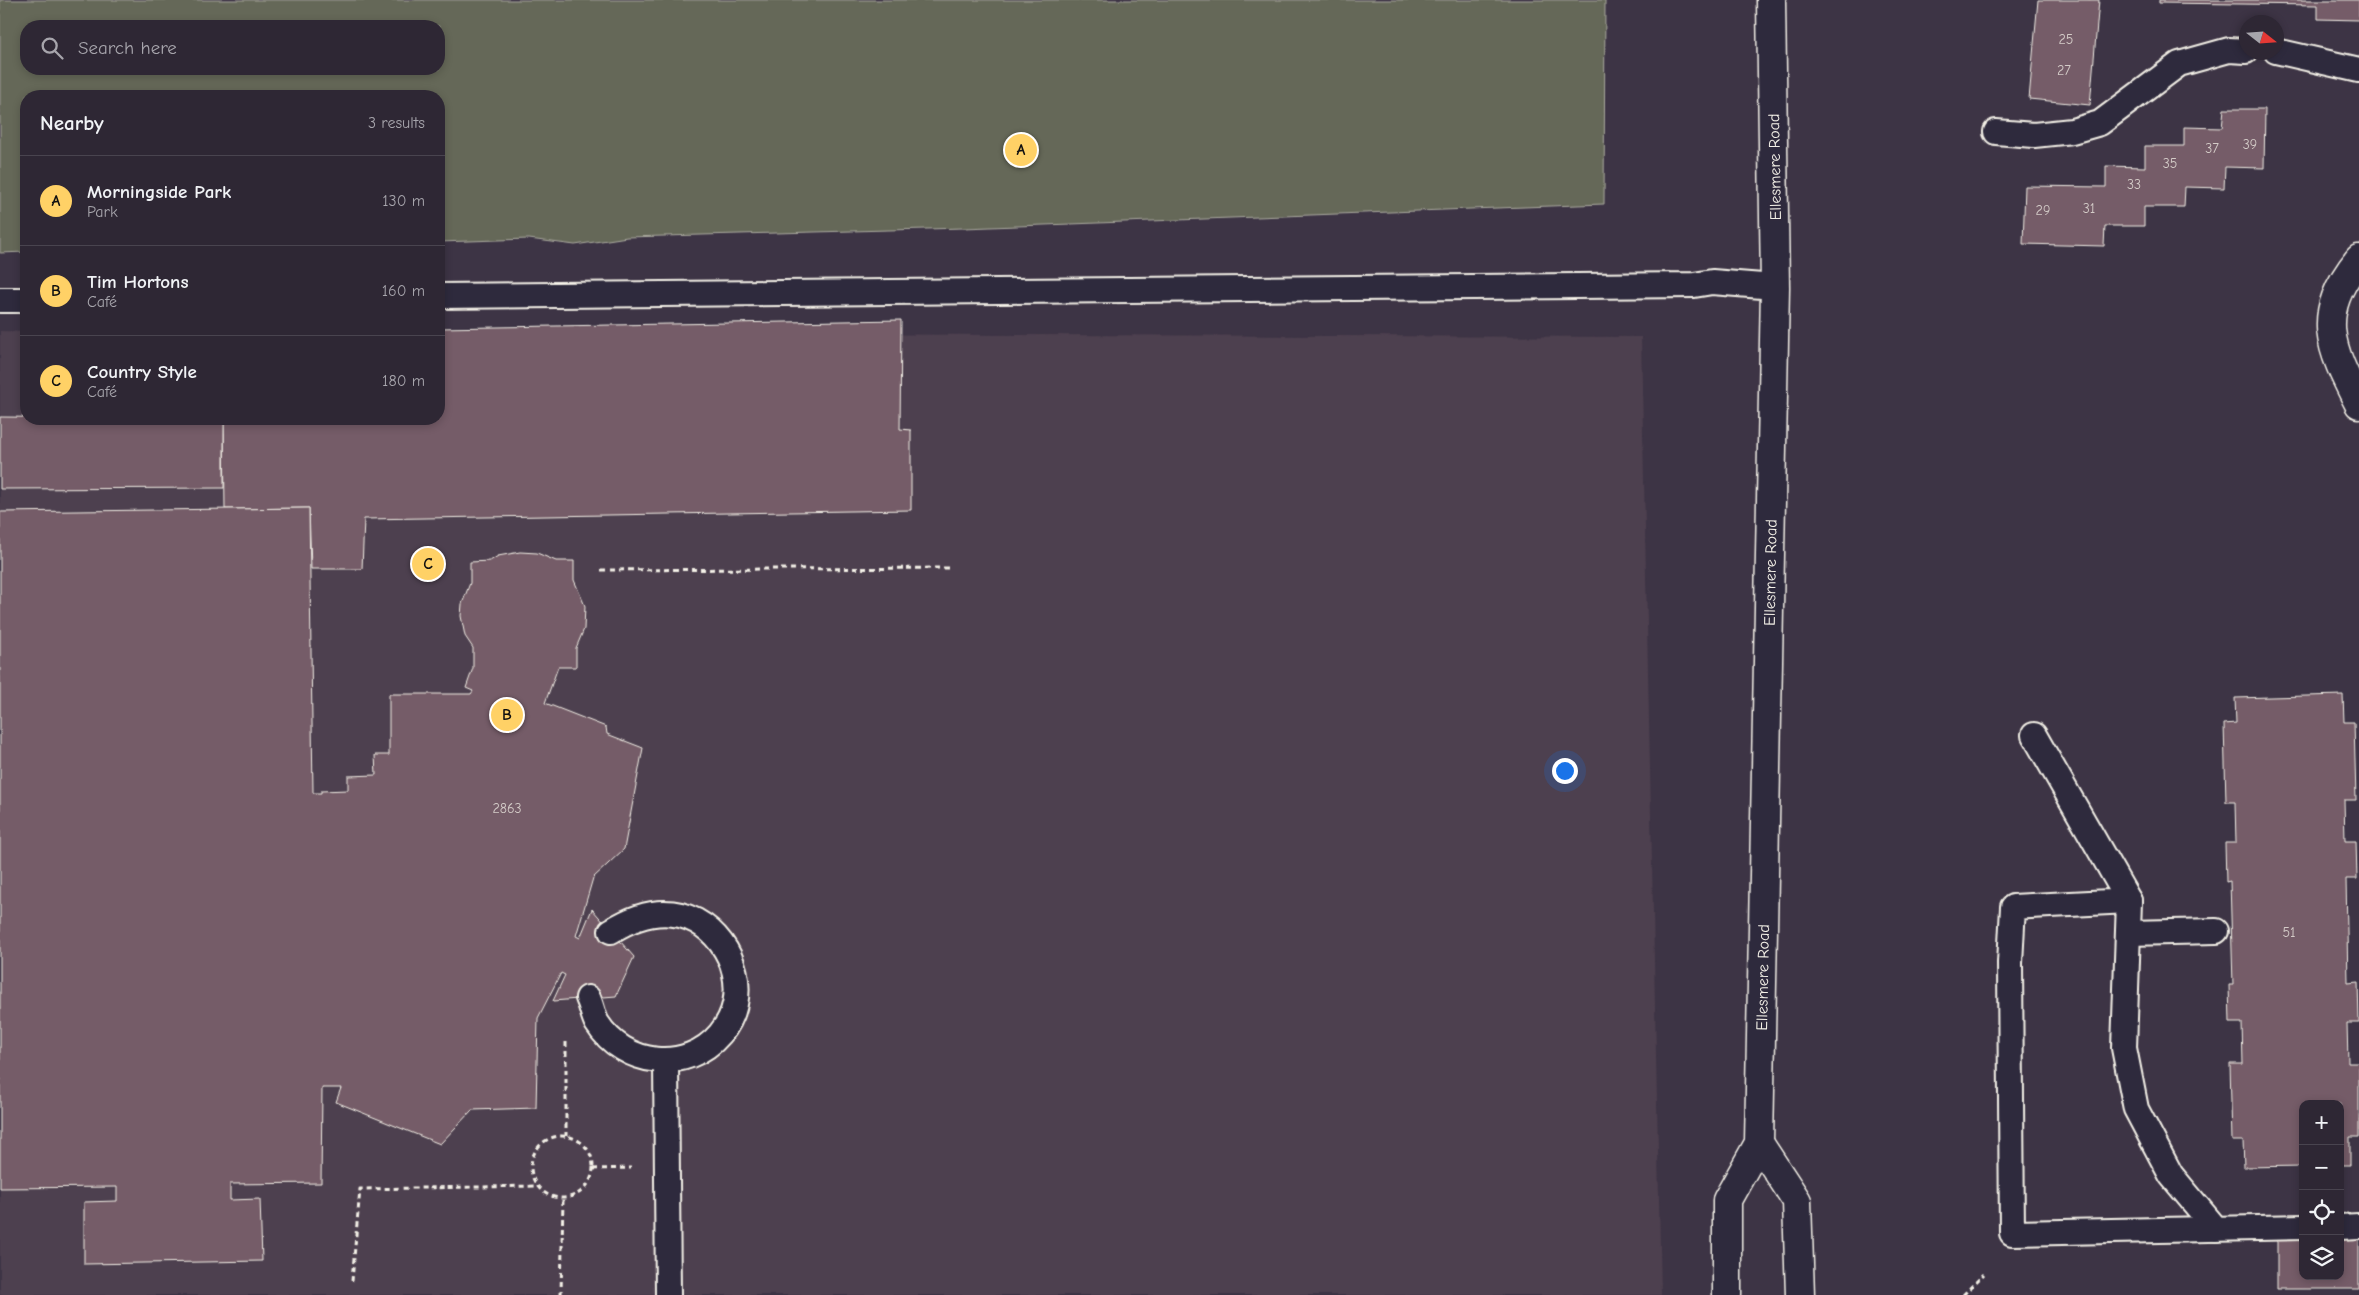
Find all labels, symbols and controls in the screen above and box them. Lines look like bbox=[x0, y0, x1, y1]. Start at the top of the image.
north arrow bbox=[2239, 15, 2284, 60]
search box bbox=[20, 20, 445, 75]
house number: 25 bbox=[2059, 31, 2073, 48]
icon: search bbox=[38, 34, 66, 62]
text: Search here bbox=[78, 37, 177, 59]
house number: 27 bbox=[2057, 62, 2071, 79]
text: Nearby bbox=[40, 111, 104, 135]
text: 3 results bbox=[368, 114, 425, 132]
street label: Ellesmere Road bbox=[1765, 114, 1785, 220]
pin: A bbox=[1005, 131, 1037, 169]
house number: 39 bbox=[2243, 136, 2257, 153]
house number: 37 bbox=[2205, 140, 2219, 157]
house number: 35 bbox=[2163, 155, 2177, 172]
house number: 33 bbox=[2127, 176, 2141, 193]
text: Morningside Park bbox=[87, 181, 231, 203]
text: A bbox=[52, 192, 60, 210]
text: 130 m bbox=[382, 192, 425, 210]
house number: 31 bbox=[2083, 200, 2095, 217]
house number: 29 bbox=[2036, 202, 2050, 219]
text: Park bbox=[87, 203, 118, 221]
text: Tim Hortons bbox=[87, 271, 189, 293]
text: B bbox=[51, 282, 61, 300]
text: 160 m bbox=[382, 282, 425, 300]
text: Café bbox=[87, 293, 117, 311]
text: Country Style bbox=[87, 361, 197, 383]
text: C bbox=[51, 372, 61, 390]
text: 180 m bbox=[382, 372, 425, 390]
text: Café bbox=[87, 383, 117, 401]
street label: Ellesmere Road bbox=[1761, 519, 1781, 626]
pin: C bbox=[412, 545, 444, 583]
pin: B bbox=[491, 696, 523, 734]
your location bbox=[1552, 758, 1578, 784]
house number: 2863 bbox=[492, 800, 522, 817]
street label: Ellesmere Road bbox=[1753, 924, 1773, 1031]
house number: 51 bbox=[2282, 924, 2296, 941]
map controls bbox=[2299, 1100, 2344, 1280]
button: + bbox=[2299, 1100, 2344, 1145]
button: − bbox=[2299, 1145, 2344, 1190]
button: locate bbox=[2299, 1190, 2344, 1235]
button: layers bbox=[2299, 1235, 2344, 1280]

